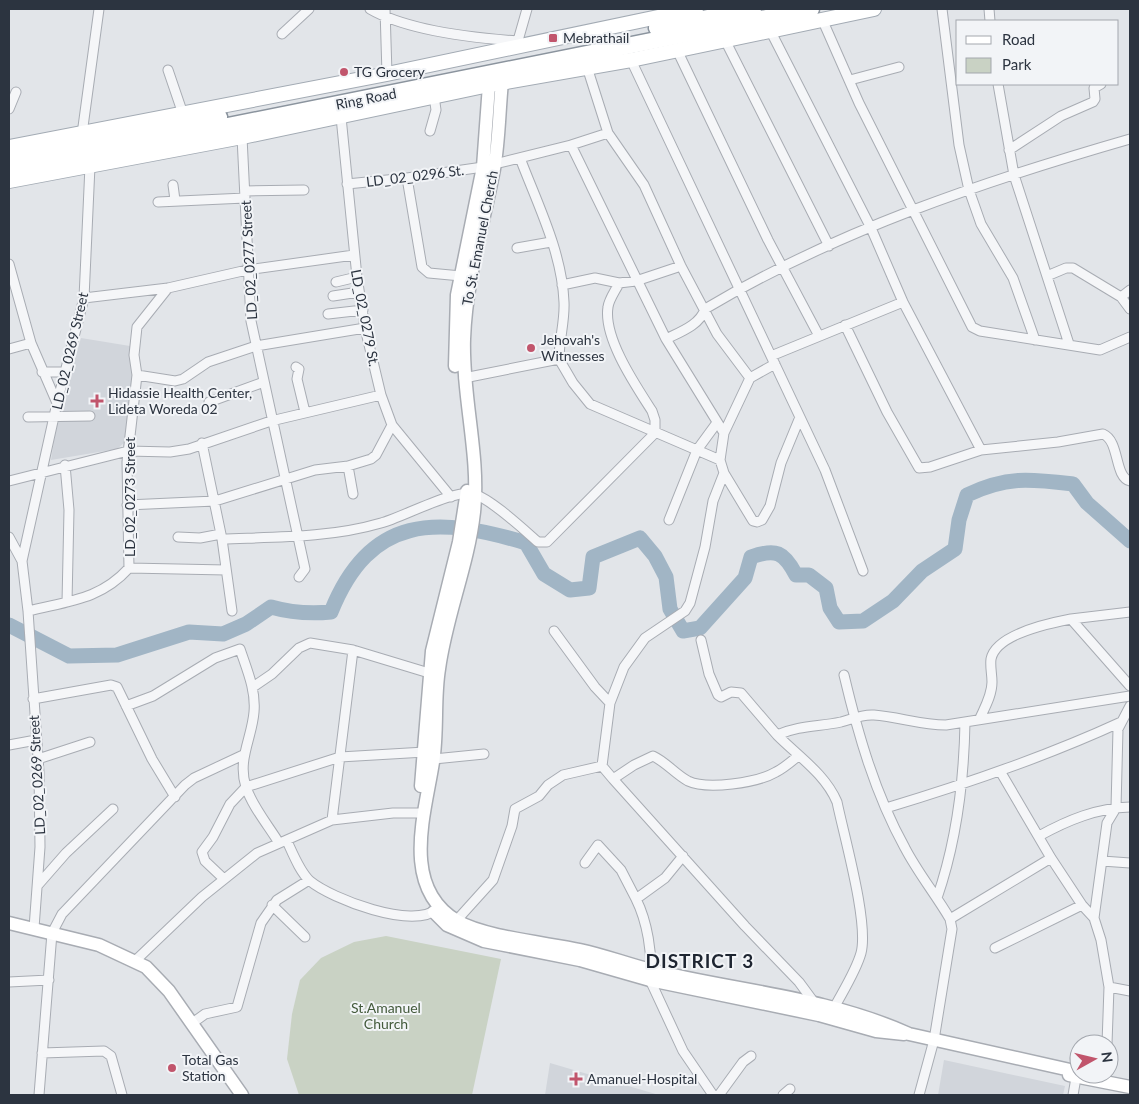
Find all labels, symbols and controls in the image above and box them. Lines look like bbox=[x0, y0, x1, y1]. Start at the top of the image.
legend bbox=[956, 20, 1119, 85]
place label: Mebrathail bbox=[563, 29, 629, 46]
text: Road bbox=[1002, 30, 1035, 48]
marker: Mebrathail bbox=[547, 32, 559, 44]
text: Park bbox=[1002, 55, 1032, 73]
place label: TG Grocery bbox=[354, 63, 426, 80]
marker: TG Grocery bbox=[338, 66, 350, 78]
street label: Ring Road bbox=[334, 84, 398, 113]
street label: LD_02_0296 St. bbox=[365, 161, 465, 190]
street label: To St. Emanuel Cherch bbox=[458, 169, 501, 307]
street label: LD_02_0277 Street bbox=[237, 200, 260, 320]
street label: LD_02_0279 St. bbox=[348, 268, 383, 368]
street label: LD_02_0269 Street bbox=[48, 291, 91, 411]
place label: Jehovah's Witnesses bbox=[541, 331, 605, 364]
marker: Jehovah's Witnesses bbox=[525, 342, 537, 354]
place label: Hidassie Health Center, Lideta Woreda 02 bbox=[108, 384, 252, 417]
marker: Hidassie Health Center, Lideta Woreda 02 bbox=[90, 394, 104, 408]
street label: LD_02_0273 Street bbox=[121, 437, 138, 557]
street label: LD_02_0269 Street bbox=[25, 715, 48, 835]
district label: DISTRICT 3 bbox=[646, 949, 754, 972]
park label: St.Amanuel Church bbox=[351, 999, 421, 1032]
north arrow bbox=[1069, 1034, 1119, 1084]
place label: Total Gas Station bbox=[182, 1051, 238, 1084]
text: N bbox=[1098, 1051, 1117, 1064]
marker: Total Gas Station bbox=[166, 1062, 178, 1074]
place label: Amanuel-Hospital bbox=[587, 1070, 697, 1087]
marker: Amanuel-Hospital bbox=[569, 1072, 583, 1086]

